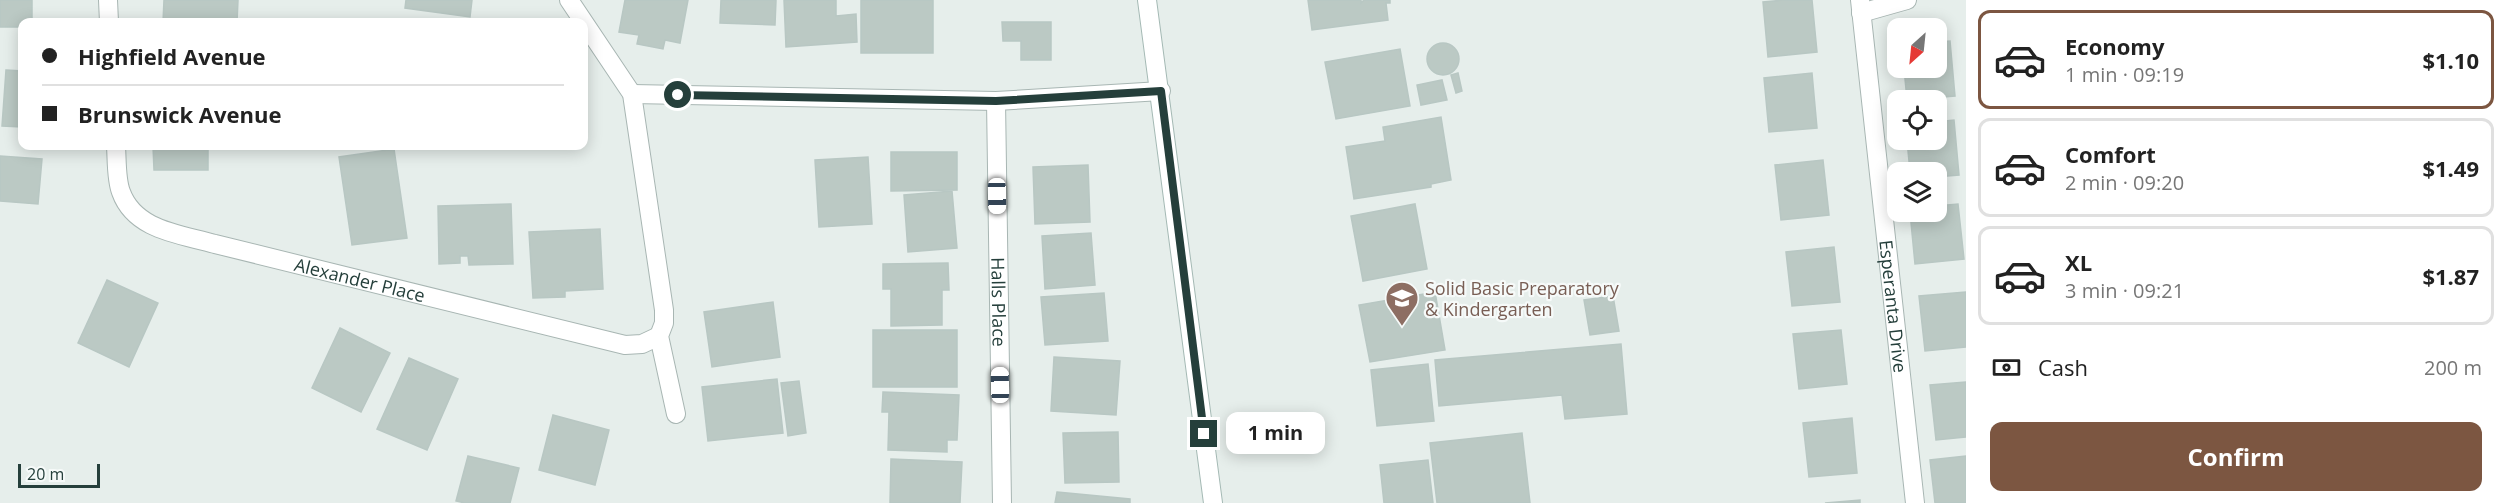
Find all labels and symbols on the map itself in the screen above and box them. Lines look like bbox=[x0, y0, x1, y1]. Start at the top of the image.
north arrow bbox=[1887, 18, 1947, 78]
route start bbox=[664, 81, 691, 108]
car bbox=[988, 178, 1006, 214]
street label: Esperanta Drive bbox=[1874, 239, 1913, 374]
street label: Alexander Place bbox=[292, 252, 428, 307]
street label: Halls Place bbox=[986, 257, 1012, 347]
place label: Solid Basic Preparatory & Kindergarten bbox=[1425, 276, 1620, 321]
school or university icon: Solid Basic Preparatory & Kindergarten bbox=[1384, 280, 1420, 327]
car bbox=[991, 367, 1009, 403]
callout: 1 min bbox=[1225, 413, 1324, 455]
route end bbox=[1190, 420, 1217, 447]
scale bar bbox=[18, 461, 100, 488]

